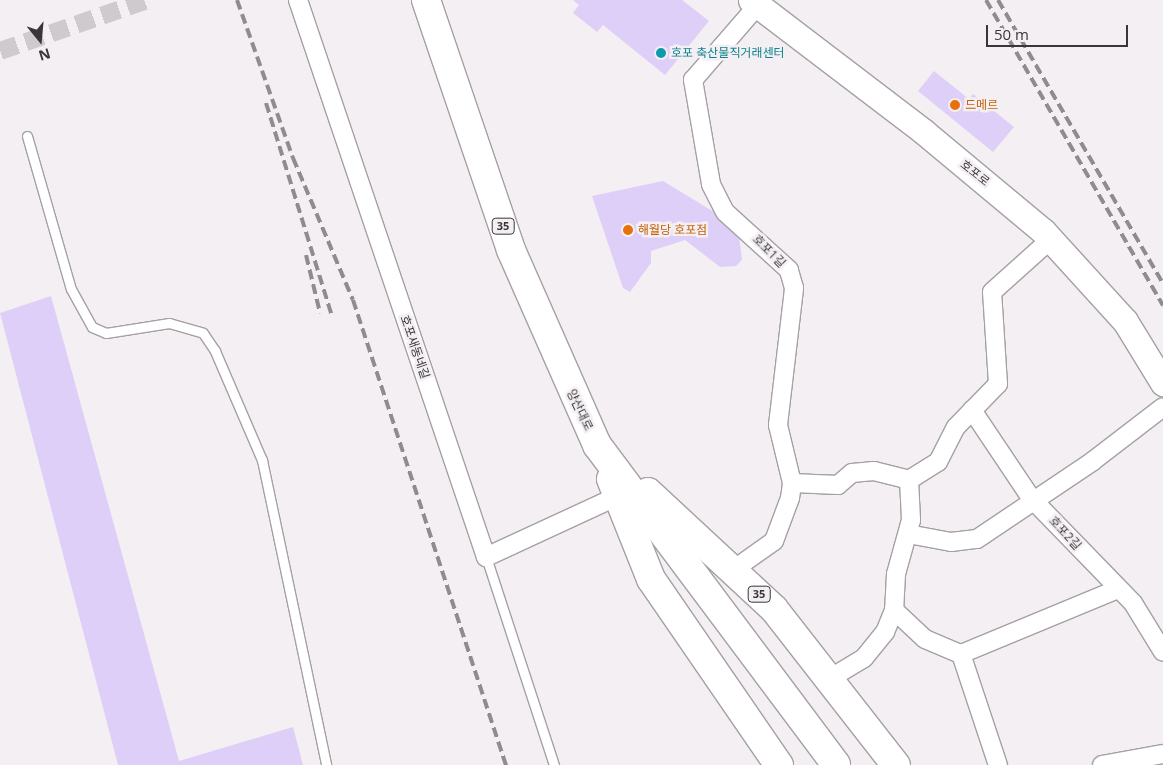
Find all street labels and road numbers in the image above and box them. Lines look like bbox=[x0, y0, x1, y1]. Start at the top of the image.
street label: 호포로 bbox=[958, 157, 992, 189]
road number: 35 bbox=[490, 218, 516, 235]
street label: 호포1길 bbox=[750, 232, 788, 270]
street label: 호포새동네길 bbox=[397, 313, 433, 381]
street label: 양산대로 bbox=[564, 387, 596, 433]
street label: 호포2길 bbox=[1046, 513, 1084, 553]
road number: 35 bbox=[746, 586, 772, 602]

